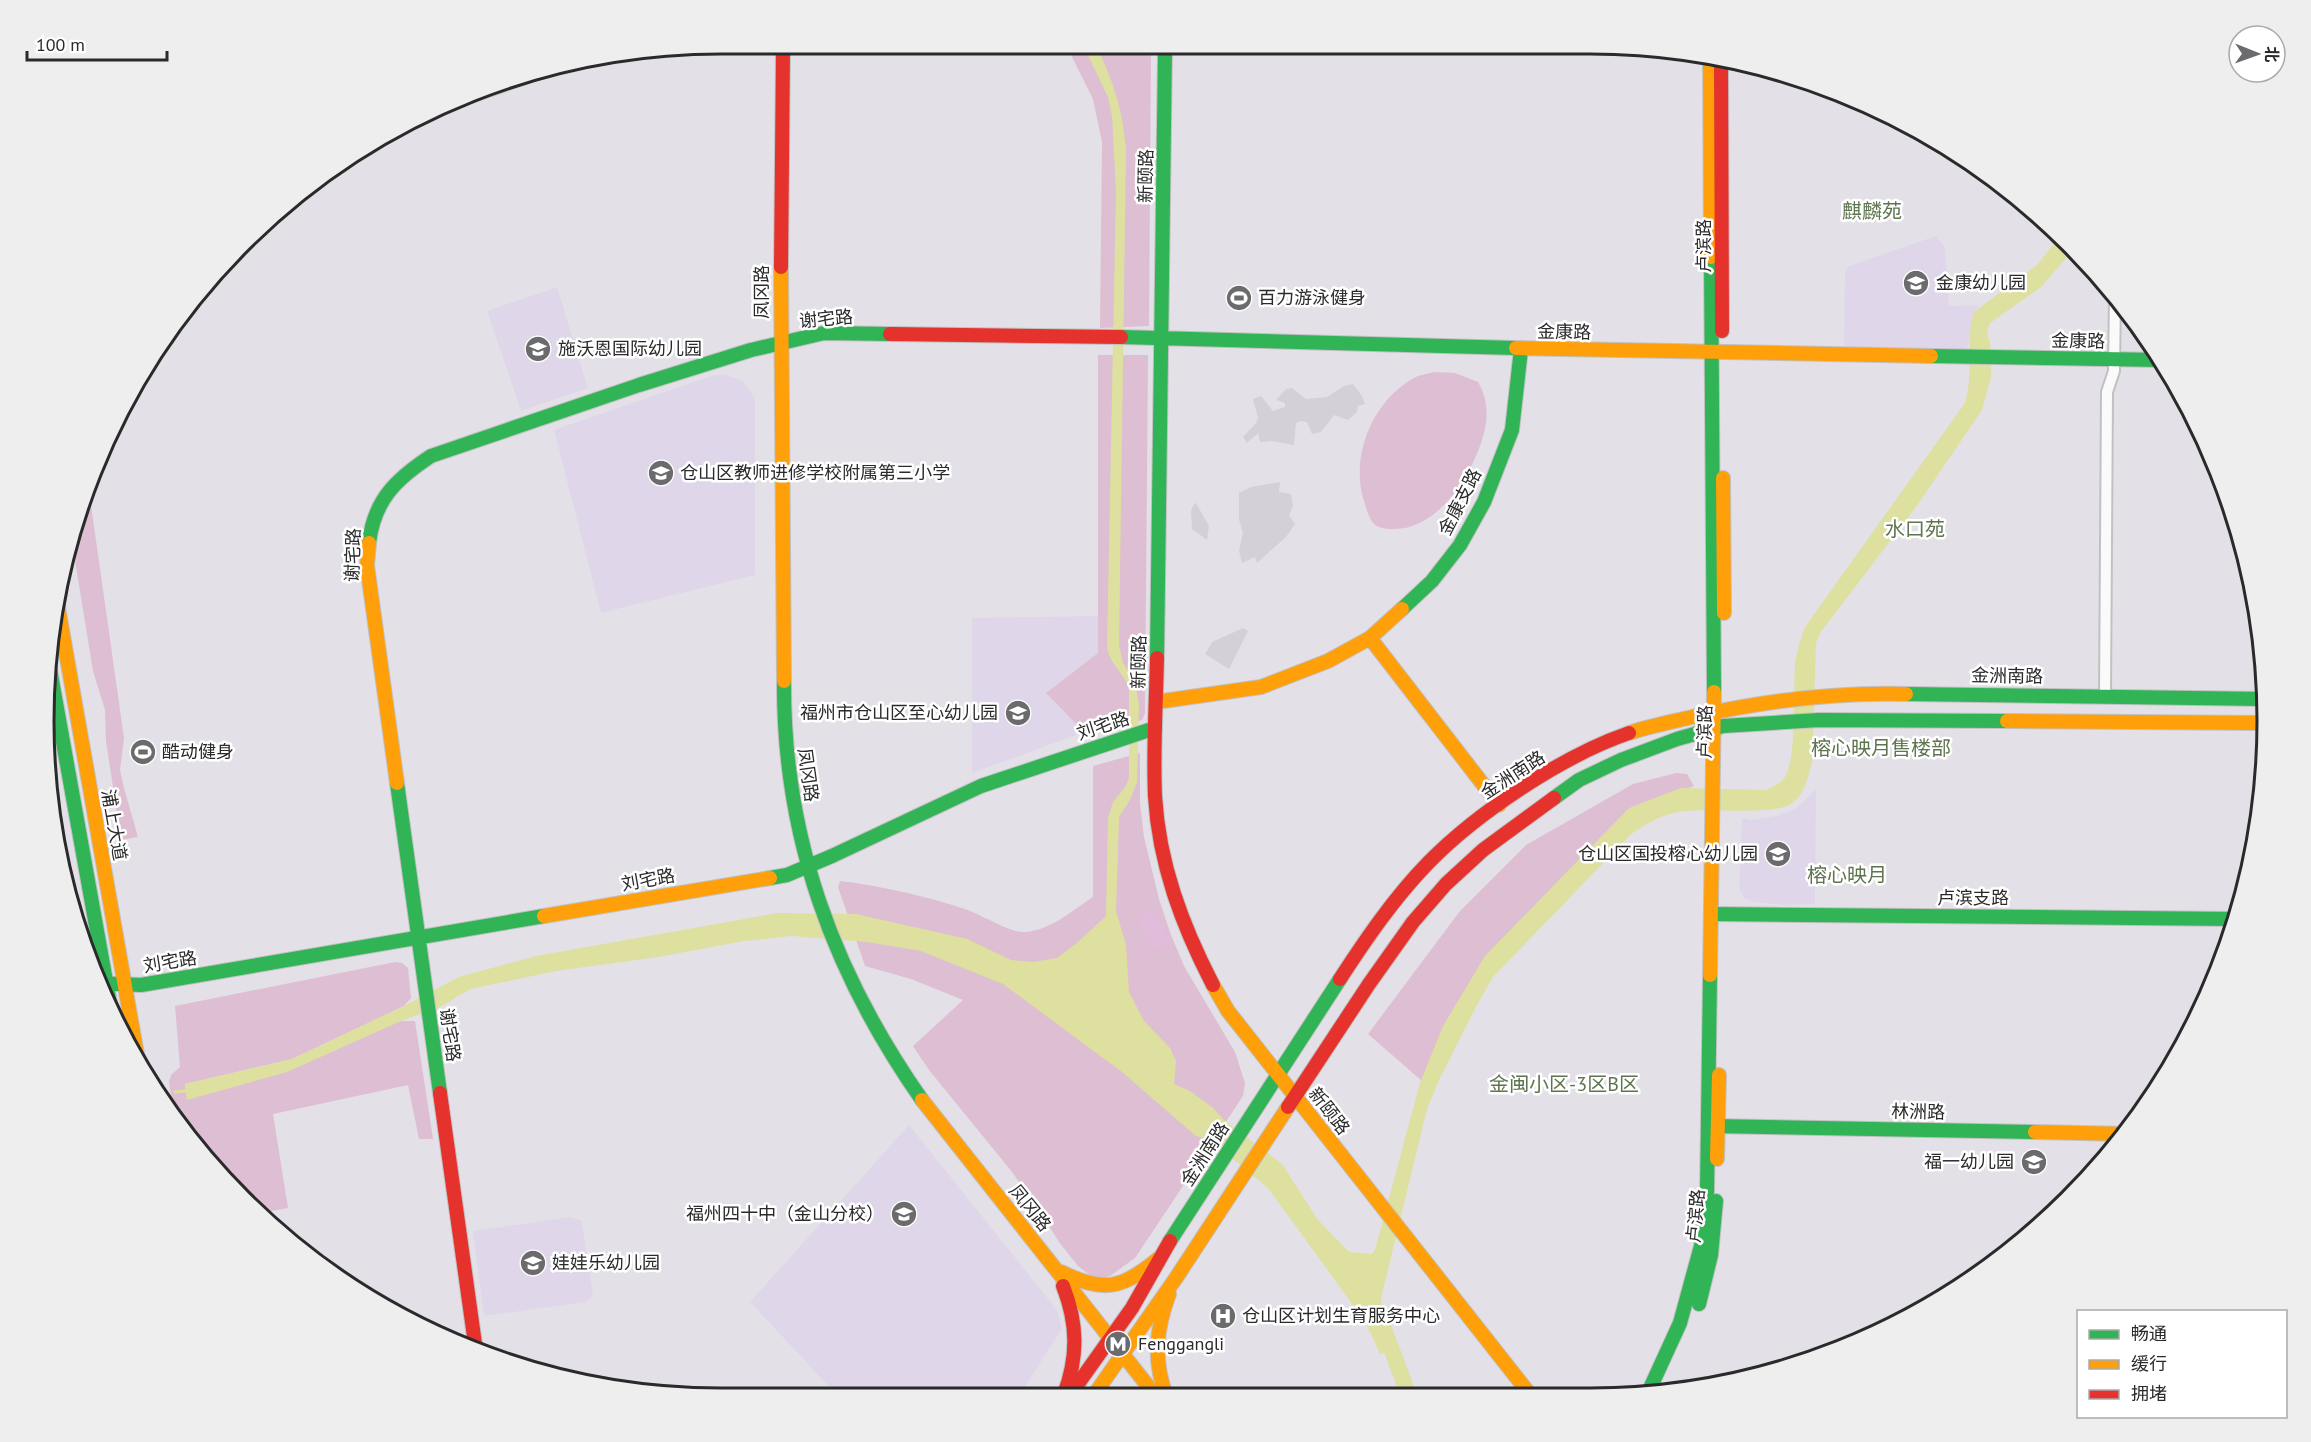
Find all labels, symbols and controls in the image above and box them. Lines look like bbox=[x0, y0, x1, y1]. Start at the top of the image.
scale bar bbox=[27, 24, 166, 62]
north arrow bbox=[2227, 24, 2287, 84]
text: 100 m bbox=[36, 33, 85, 56]
text: 北 bbox=[2262, 46, 2282, 62]
street label: 新颐路 bbox=[1134, 149, 1157, 203]
district label: 麒麟苑 bbox=[1842, 198, 1902, 224]
street label: 卢滨路 bbox=[1692, 219, 1715, 273]
street label: 凤冈路 bbox=[750, 265, 773, 319]
school or university icon: 金康幼儿园 bbox=[1901, 268, 1931, 298]
place label: 金康幼儿园 bbox=[1936, 271, 2026, 294]
sports icon: 百力游泳健身 bbox=[1224, 283, 1254, 313]
place label: 百力游泳健身 bbox=[1258, 286, 1366, 309]
street label: 谢宅路 bbox=[798, 305, 854, 332]
street label: 金康路 bbox=[1537, 320, 1591, 343]
street label: 金康路 bbox=[2051, 329, 2105, 352]
school or university icon: 施沃恩国际幼儿园 bbox=[523, 334, 553, 364]
place label: 施沃恩国际幼儿园 bbox=[558, 337, 702, 360]
school or university icon: 仓山区教师进修学校附属第三小学 bbox=[646, 458, 676, 488]
place label: 仓山区教师进修学校附属第三小学 bbox=[680, 461, 950, 484]
street label: 金康支路 bbox=[1433, 464, 1486, 539]
district label: 水口苑 bbox=[1885, 516, 1945, 542]
street label: 谢宅路 bbox=[340, 528, 365, 582]
street label: 新颐路 bbox=[1127, 635, 1150, 689]
street label: 金洲南路 bbox=[1971, 663, 2043, 688]
school or university icon: 福州市仓山区至心幼儿园 bbox=[1003, 698, 1033, 728]
place label: 福州市仓山区至心幼儿园 bbox=[800, 701, 998, 724]
street label: 卢滨路 bbox=[1693, 705, 1716, 759]
street label: 刘宅路 bbox=[1074, 706, 1132, 745]
district label: 榕心映月售楼部 bbox=[1811, 735, 1951, 761]
sports icon: 酷动健身 bbox=[128, 737, 158, 767]
place label: 酷动健身 bbox=[162, 740, 234, 763]
street label: 金洲南路 bbox=[1476, 745, 1549, 804]
street label: 凤冈路 bbox=[793, 747, 824, 803]
street label: 浦上大道 bbox=[97, 787, 132, 862]
school or university icon: 仓山区国投榕心幼儿园 bbox=[1763, 839, 1793, 869]
place label: 仓山区国投榕心幼儿园 bbox=[1578, 842, 1758, 865]
district label: 榕心映月 bbox=[1807, 862, 1887, 888]
street label: 刘宅路 bbox=[619, 863, 676, 896]
street label: 卢滨支路 bbox=[1937, 886, 2009, 909]
street label: 刘宅路 bbox=[141, 946, 198, 977]
street label: 谢宅路 bbox=[435, 1007, 466, 1063]
district label: 金闽小区-3区B区 bbox=[1489, 1071, 1639, 1097]
street label: 新颐路 bbox=[1304, 1082, 1355, 1139]
street label: 林洲路 bbox=[1891, 1100, 1945, 1123]
street label: 金洲南路 bbox=[1175, 1117, 1234, 1190]
school or university icon: 福一幼儿园 bbox=[2019, 1147, 2049, 1177]
place label: 福一幼儿园 bbox=[1924, 1150, 2014, 1173]
street label: 凤冈路 bbox=[1004, 1179, 1056, 1236]
street label: 卢滨路 bbox=[1682, 1188, 1709, 1244]
school or university icon: 福州四十中（金山分校） bbox=[889, 1199, 919, 1229]
place label: 福州四十中（金山分校） bbox=[686, 1202, 884, 1225]
school or university icon: 娃娃乐幼儿园 bbox=[518, 1248, 548, 1278]
place label: 娃娃乐幼儿园 bbox=[552, 1251, 660, 1274]
hospital icon: 仓山区计划生育服务中心 bbox=[1208, 1301, 1238, 1331]
place label: 仓山区计划生育服务中心 bbox=[1242, 1304, 1440, 1327]
legend bbox=[2077, 1310, 2287, 1418]
text: 畅通 bbox=[2131, 1322, 2167, 1345]
metro station icon: Fenggangli bbox=[1103, 1329, 1133, 1359]
place label: Fenggangli bbox=[1138, 1332, 1224, 1355]
text: 缓行 bbox=[2131, 1352, 2167, 1375]
text: 拥堵 bbox=[2131, 1382, 2167, 1405]

